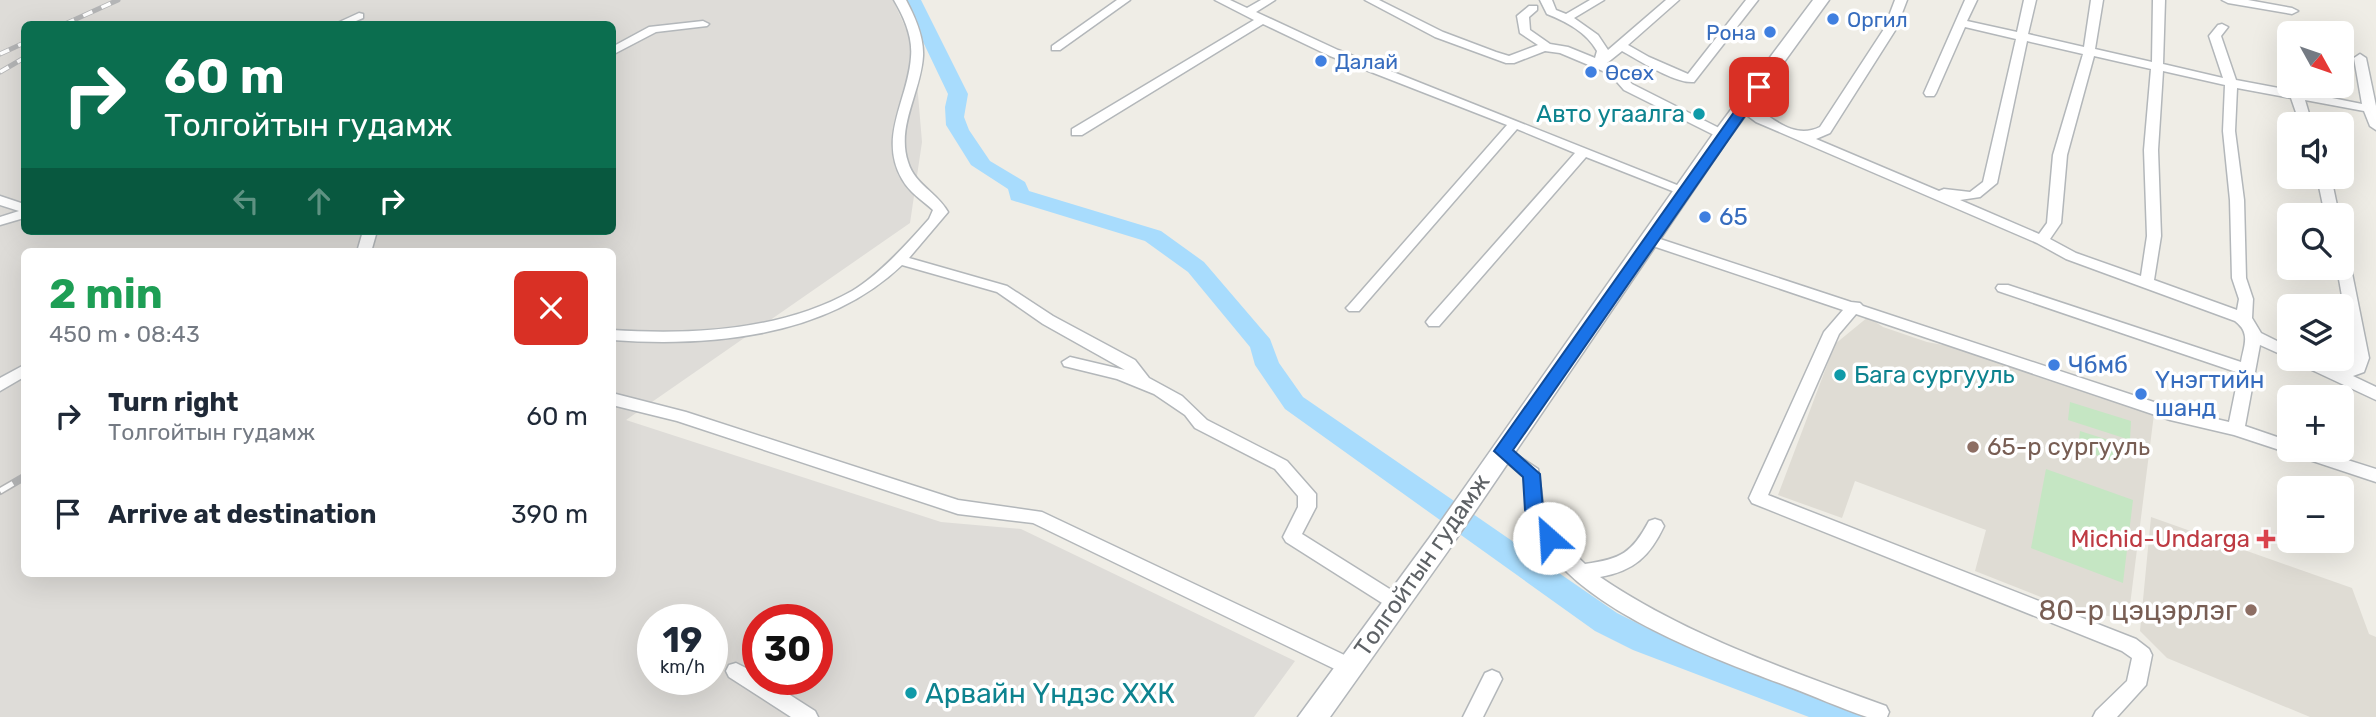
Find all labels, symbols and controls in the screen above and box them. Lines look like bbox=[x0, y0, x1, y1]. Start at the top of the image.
place label: Оргил bbox=[1847, 7, 1908, 32]
marker: Оргил bbox=[1825, 11, 1841, 27]
place label: Рона bbox=[1706, 20, 1756, 45]
north arrow bbox=[2277, 21, 2354, 98]
map controls bbox=[2277, 21, 2354, 553]
marker: Рона bbox=[1762, 24, 1778, 40]
text: 60 m bbox=[164, 47, 285, 105]
icon: right bbox=[49, 49, 140, 140]
place label: Далай bbox=[1335, 49, 1398, 74]
marker: Далай bbox=[1313, 53, 1329, 69]
pin bbox=[1729, 57, 1789, 117]
place label: Өсөх bbox=[1605, 60, 1654, 85]
marker: Өсөх bbox=[1583, 64, 1599, 80]
icon: arrive bbox=[1740, 68, 1778, 106]
place label: Авто угаалга bbox=[1536, 100, 1685, 128]
text: Толгойтын гудамж bbox=[164, 106, 452, 144]
marker: Авто угаалга bbox=[1691, 106, 1707, 122]
button: sound bbox=[2277, 112, 2354, 189]
icon: left bbox=[227, 182, 265, 220]
icon: ahead bbox=[300, 182, 338, 220]
icon: right bbox=[373, 182, 411, 220]
place label: 65 bbox=[1719, 203, 1748, 231]
button: search bbox=[2277, 203, 2354, 280]
marker: 65 bbox=[1697, 209, 1713, 225]
text: 2 min bbox=[49, 269, 163, 319]
button: close bbox=[514, 271, 588, 345]
button: layers bbox=[2277, 294, 2354, 371]
text: 450 m · 08:43 bbox=[49, 320, 200, 348]
place label: Чбмб bbox=[2068, 351, 2128, 379]
marker: Чбмб bbox=[2046, 357, 2062, 373]
place label: Бага сургууль bbox=[1854, 361, 2015, 389]
place label: Үнэгтийн шанд bbox=[2155, 366, 2264, 422]
marker: Бага сургууль bbox=[1832, 367, 1848, 383]
button: + bbox=[2277, 385, 2354, 462]
marker: Үнэгтийн шанд bbox=[2133, 386, 2149, 402]
text: Turn right bbox=[108, 387, 238, 418]
icon: right bbox=[49, 397, 87, 435]
text: 60 m bbox=[526, 401, 588, 432]
text: Толгойтын гудамж bbox=[108, 418, 315, 446]
place label: 65-р сургууль bbox=[1987, 433, 2150, 461]
marker: 65-р сургууль bbox=[1965, 439, 1981, 455]
street label: Толгойтын гудамж bbox=[1349, 468, 1495, 662]
button: − bbox=[2277, 476, 2354, 553]
icon: arrive bbox=[49, 495, 87, 533]
text: Arrive at destination bbox=[108, 499, 376, 530]
text: 390 m bbox=[511, 499, 588, 530]
position arrow bbox=[1512, 501, 1586, 575]
place label: Michid-Undarga bbox=[2070, 525, 2250, 553]
marker: Michid-Undarga bbox=[2256, 529, 2276, 549]
place label: 80-р цэцэрлэг bbox=[2038, 594, 2237, 627]
marker: 80-р цэцэрлэг bbox=[2243, 602, 2259, 618]
speed limit sign: 30 bbox=[742, 604, 833, 695]
text: 19 bbox=[663, 619, 702, 661]
text: km/h bbox=[660, 656, 705, 678]
place label: Арвайн Үндэс ХХК bbox=[925, 677, 1175, 710]
marker: Арвайн Үндэс ХХК bbox=[903, 685, 919, 701]

